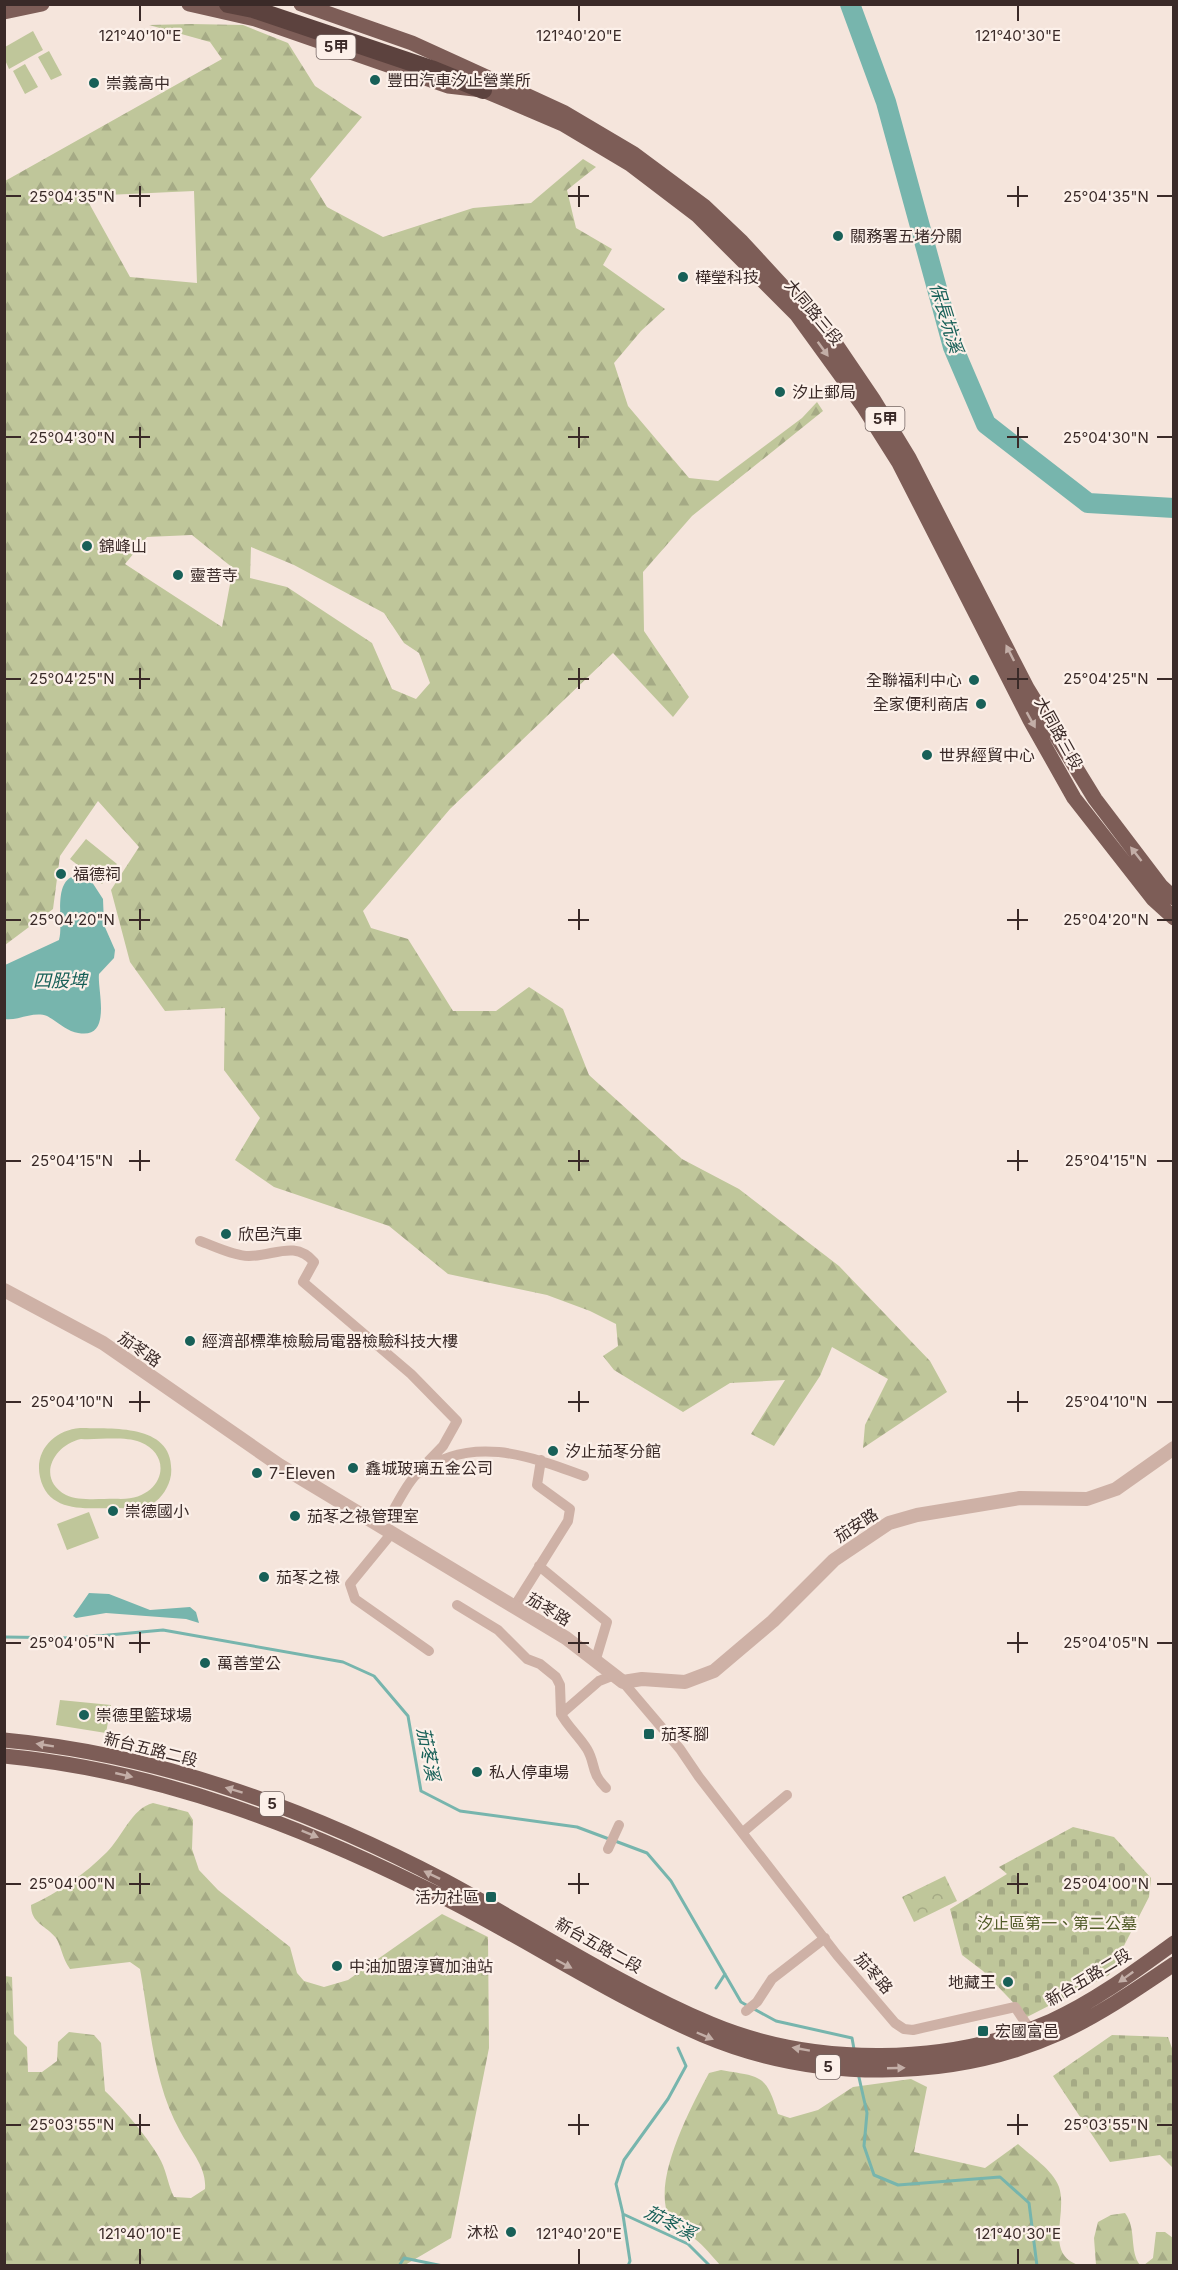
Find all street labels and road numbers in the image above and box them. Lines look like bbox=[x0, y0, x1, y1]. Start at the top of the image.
road number: 5甲 bbox=[316, 35, 356, 59]
street label: 大同路三段 bbox=[781, 275, 847, 349]
road number: 5甲 bbox=[866, 407, 904, 431]
street label: 大同路三段 bbox=[1031, 693, 1087, 773]
street label: 茄苳路 bbox=[115, 1327, 165, 1371]
street label: 茄安路 bbox=[830, 1504, 882, 1546]
street label: 茄苳路 bbox=[523, 1588, 575, 1630]
street label: 新台五路二段 bbox=[102, 1728, 200, 1770]
road number: 5 bbox=[260, 1792, 284, 1816]
street label: 新台五路二段 bbox=[552, 1913, 646, 1977]
street label: 新台五路二段 bbox=[1042, 1944, 1134, 2010]
street label: 茄苳路 bbox=[851, 1948, 897, 1998]
road number: 5 bbox=[816, 2055, 840, 2079]

